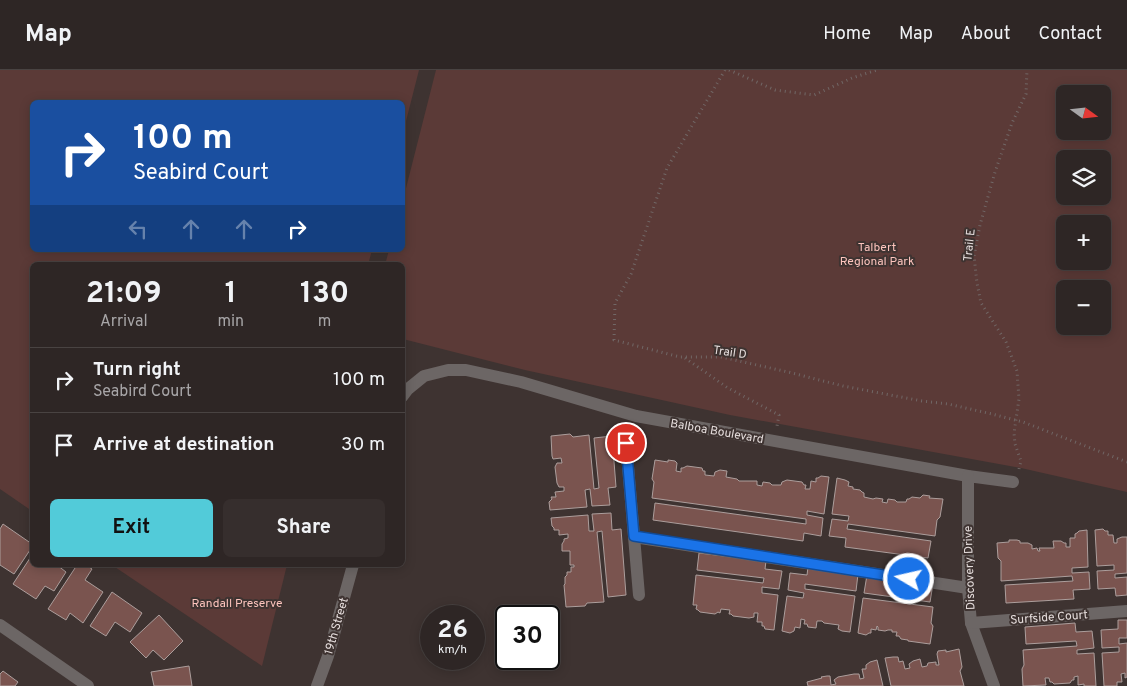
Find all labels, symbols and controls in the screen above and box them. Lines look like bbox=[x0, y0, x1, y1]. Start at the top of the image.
text: Map bbox=[25, 20, 72, 50]
text: Home bbox=[823, 23, 871, 46]
text: Map bbox=[899, 23, 933, 46]
text: About bbox=[961, 23, 1010, 46]
text: Contact bbox=[1038, 23, 1102, 46]
north arrow bbox=[1056, 85, 1111, 140]
map controls bbox=[1056, 85, 1111, 335]
text: 100 m bbox=[133, 117, 233, 161]
icon: right bbox=[50, 120, 115, 185]
button: layers bbox=[1056, 150, 1111, 205]
text: Seabird Court bbox=[133, 160, 269, 187]
icon: left bbox=[124, 215, 152, 243]
icon: ahead bbox=[177, 215, 205, 243]
icon: ahead bbox=[230, 215, 258, 243]
icon: right bbox=[283, 215, 311, 243]
button: + bbox=[1056, 215, 1111, 270]
street label: Trail E bbox=[960, 228, 980, 262]
park label: Talbert Regional Park bbox=[840, 240, 914, 270]
text: 21:09 bbox=[86, 276, 162, 313]
text: 1 bbox=[225, 276, 237, 313]
text: 130 bbox=[300, 276, 349, 313]
button: − bbox=[1056, 280, 1111, 335]
text: Arrival bbox=[100, 312, 148, 332]
text: min bbox=[217, 312, 244, 332]
text: m bbox=[318, 312, 331, 332]
street label: Trail D bbox=[712, 343, 748, 363]
text: Turn right bbox=[93, 358, 181, 382]
icon: right bbox=[50, 366, 78, 394]
text: 100 m bbox=[333, 368, 385, 392]
text: Seabird Court bbox=[93, 382, 192, 402]
street label: Balboa Boulevard bbox=[669, 416, 765, 448]
pin bbox=[605, 422, 647, 464]
icon: arrive bbox=[612, 429, 640, 457]
icon: arrive bbox=[50, 431, 78, 459]
text: Arrive at destination bbox=[93, 433, 274, 457]
text: 30 m bbox=[341, 433, 385, 457]
button: Exit bbox=[50, 499, 213, 557]
button: Share bbox=[223, 499, 385, 557]
street label: Discovery Drive bbox=[961, 525, 979, 610]
position arrow bbox=[882, 552, 934, 604]
park label: Randall Preserve bbox=[191, 596, 283, 612]
street label: 19th Street bbox=[321, 596, 353, 657]
speed limit sign: 30 bbox=[495, 605, 560, 670]
street label: Surfside Court bbox=[1010, 607, 1089, 629]
text: 26 bbox=[437, 615, 468, 647]
text: km/h bbox=[438, 642, 467, 658]

